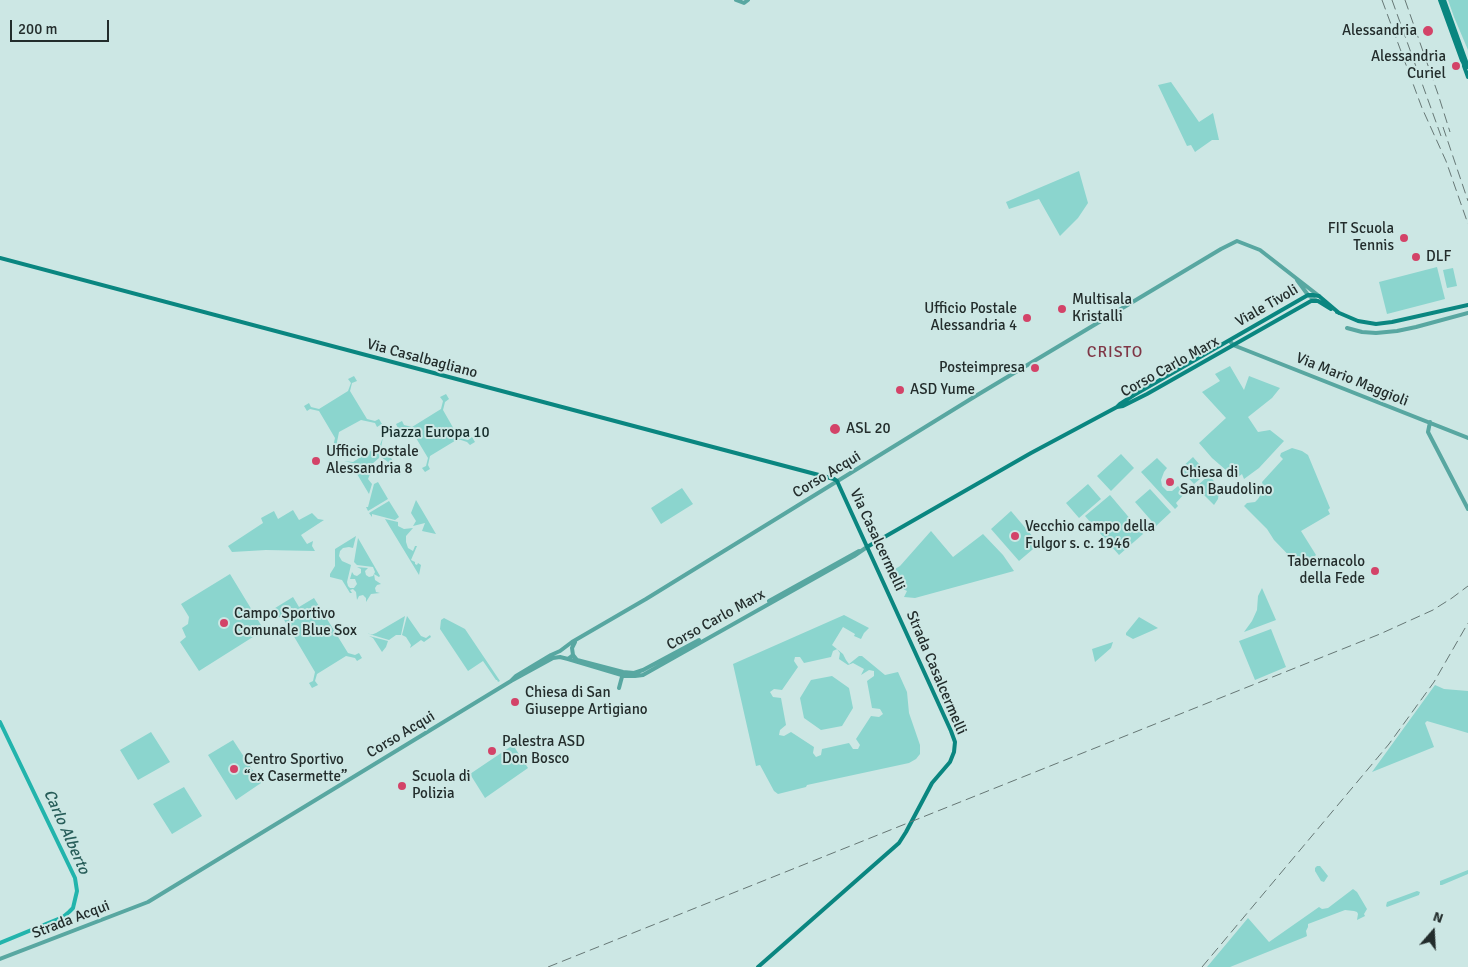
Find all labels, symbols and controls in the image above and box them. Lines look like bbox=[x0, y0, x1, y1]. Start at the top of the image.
scale bar bbox=[12, 10, 111, 42]
text: 200 m bbox=[18, 20, 58, 38]
place label: Alessandria bbox=[1342, 22, 1417, 40]
marker: Alessandria bbox=[1421, 24, 1435, 38]
place label: Alessandria Curiel bbox=[1371, 48, 1446, 83]
marker: Alessandria Curiel bbox=[1450, 60, 1462, 72]
place label: FIT Scuola Tennis bbox=[1328, 220, 1394, 255]
marker: FIT Scuola Tennis bbox=[1398, 232, 1410, 244]
place label: DLF bbox=[1426, 248, 1451, 266]
marker: DLF bbox=[1410, 251, 1422, 263]
street label: Viale Tivoli bbox=[1232, 281, 1302, 331]
place label: Multisala Kristalli bbox=[1072, 291, 1132, 326]
place label: Ufficio Postale Alessandria 4 bbox=[924, 300, 1017, 335]
marker: Multisala Kristalli bbox=[1056, 303, 1068, 315]
marker: Ufficio Postale Alessandria 4 bbox=[1021, 312, 1033, 324]
street label: Corso Carlo Marx bbox=[1118, 333, 1222, 401]
street label: Via Casalbagliano bbox=[365, 336, 479, 382]
district label: CRISTO bbox=[1086, 343, 1144, 363]
street label: Via Mario Maggioli bbox=[1293, 349, 1411, 411]
place label: Posteimpresa bbox=[939, 359, 1025, 377]
marker: Posteimpresa bbox=[1029, 362, 1041, 374]
place label: ASD Yume bbox=[910, 381, 975, 399]
marker: ASD Yume bbox=[894, 384, 906, 396]
place label: ASL 20 bbox=[846, 420, 891, 438]
marker: ASL 20 bbox=[828, 422, 842, 436]
park label: Piazza Europa 10 bbox=[380, 424, 490, 442]
place label: Ufficio Postale Alessandria 8 bbox=[326, 443, 419, 478]
street label: Corso Acqui bbox=[790, 448, 864, 502]
marker: Ufficio Postale Alessandria 8 bbox=[310, 455, 322, 467]
place label: Chiesa di San Baudolino bbox=[1180, 464, 1272, 499]
marker: Chiesa di San Baudolino bbox=[1164, 476, 1176, 488]
street label: Via Casalcermelli bbox=[845, 486, 909, 594]
place label: Vecchio campo della Fulgor s. c. 1946 bbox=[1025, 518, 1155, 553]
marker: Vecchio campo della Fulgor s. c. 1946 bbox=[1009, 530, 1021, 542]
place label: Tabernacolo della Fede bbox=[1288, 553, 1365, 588]
marker: Tabernacolo della Fede bbox=[1369, 565, 1381, 577]
street label: Corso Carlo Marx bbox=[664, 586, 768, 654]
place label: Campo Sportivo Comunale Blue Sox bbox=[234, 605, 357, 640]
street label: Strada Casalcermelli bbox=[902, 609, 970, 737]
marker: Campo Sportivo Comunale Blue Sox bbox=[218, 617, 230, 629]
place label: Chiesa di San Giuseppe Artigiano bbox=[525, 684, 648, 719]
marker: Chiesa di San Giuseppe Artigiano bbox=[509, 696, 521, 708]
street label: Corso Acqui bbox=[364, 708, 438, 762]
place label: Palestra ASD Don Bosco bbox=[502, 733, 585, 768]
marker: Palestra ASD Don Bosco bbox=[486, 745, 498, 757]
place label: Centro Sportivo “ex Casermette” bbox=[244, 751, 347, 786]
marker: Centro Sportivo “ex Casermette” bbox=[228, 763, 240, 775]
place label: Scuola di Polizia bbox=[412, 768, 471, 803]
marker: Scuola di Polizia bbox=[396, 780, 408, 792]
water label: Carlo Alberto bbox=[39, 787, 93, 877]
street label: Strada Acqui bbox=[30, 897, 112, 943]
north arrow bbox=[1408, 907, 1458, 957]
text: N bbox=[1431, 908, 1445, 927]

